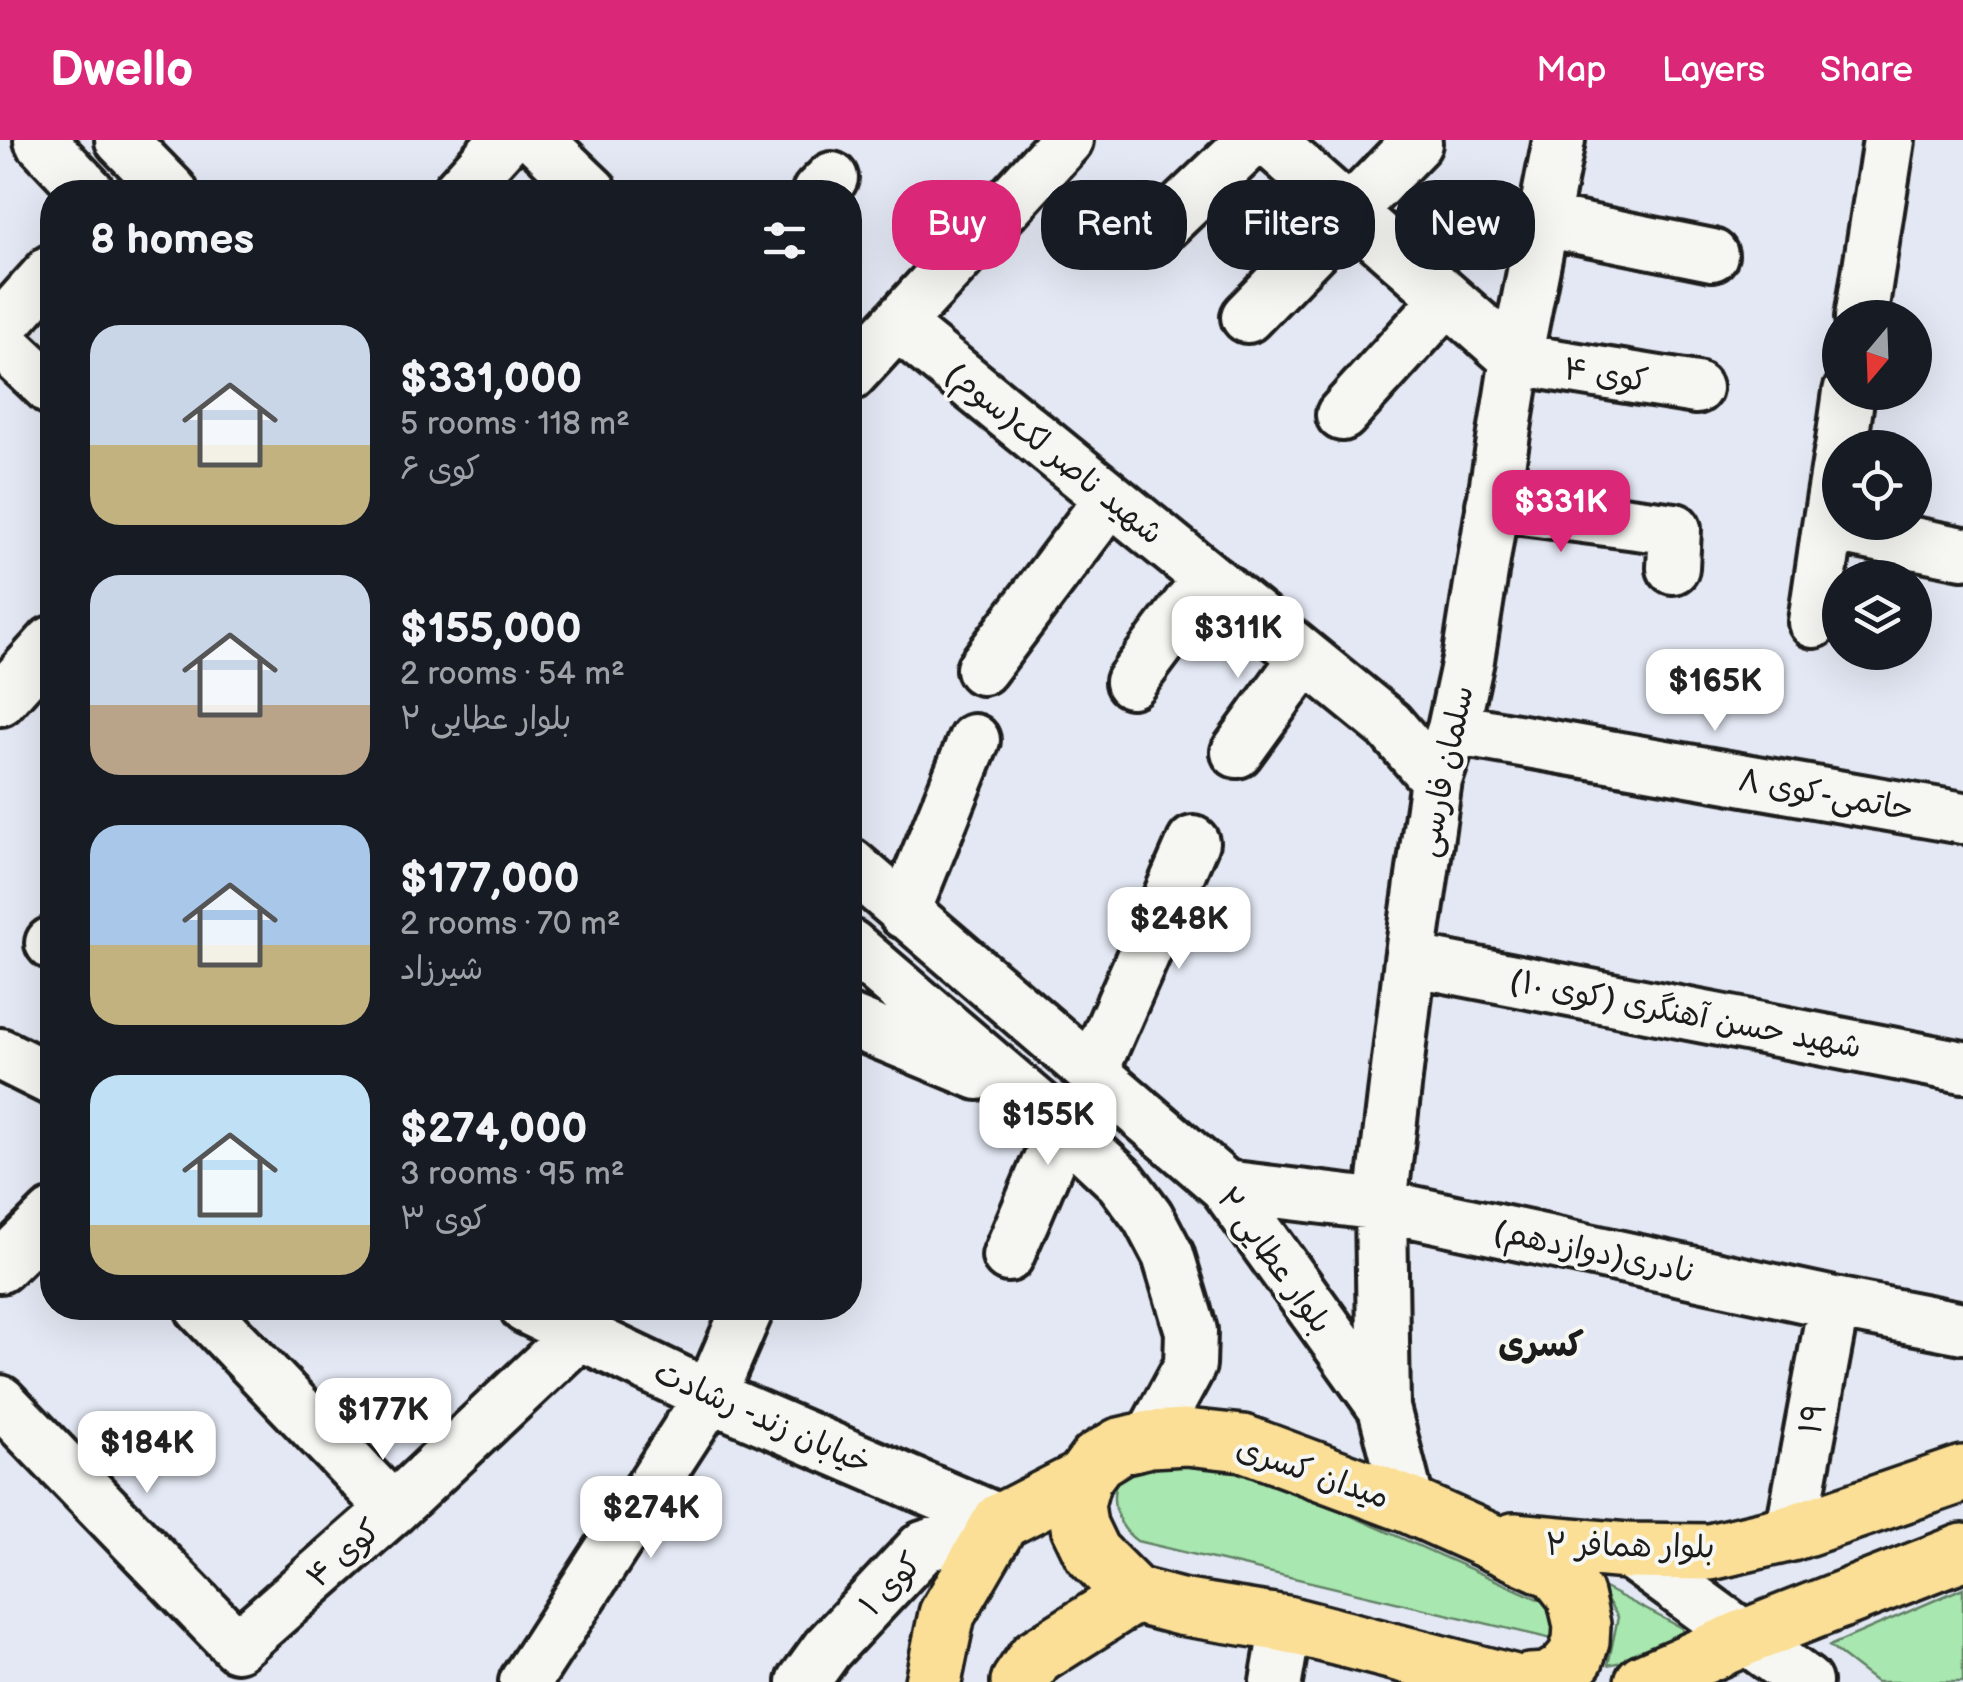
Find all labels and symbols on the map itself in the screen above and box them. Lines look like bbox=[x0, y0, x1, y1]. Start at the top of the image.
north arrow bbox=[1822, 300, 1932, 410]
street label: کوی ۴ bbox=[1561, 350, 1651, 401]
street label: شهید ناصر لک(سوم) bbox=[935, 355, 1170, 557]
pin: $331K bbox=[1491, 470, 1631, 555]
pin: $311K bbox=[1168, 596, 1308, 681]
pin: $165K bbox=[1645, 649, 1785, 734]
street label: سلمان فارسی bbox=[1408, 682, 1483, 861]
street label: حاتمی-کوی ۸ bbox=[1735, 761, 1916, 830]
pin: $248K bbox=[1109, 887, 1249, 972]
street label: شهید حسن آهنگری (کوی ۱۰) bbox=[1507, 961, 1865, 1068]
pin: $155K bbox=[978, 1083, 1118, 1168]
street label: بلوار عطایی ۲ bbox=[1208, 1180, 1340, 1342]
street label: نادری(دوازدهم) bbox=[1490, 1212, 1699, 1297]
district label: کسری bbox=[1498, 1324, 1584, 1367]
street label: خیابان زند- رشادت bbox=[648, 1353, 877, 1484]
pin: $177K bbox=[313, 1378, 453, 1463]
street label: ۱۹ bbox=[1791, 1399, 1836, 1438]
pin: $184K bbox=[77, 1411, 217, 1496]
street label: میدان کسری bbox=[1231, 1429, 1394, 1518]
pin: $274K bbox=[581, 1476, 721, 1561]
street label: کوی ۴ bbox=[299, 1511, 389, 1597]
street label: بلوار همافر ۲ bbox=[1545, 1526, 1715, 1567]
street label: کوی ۱ bbox=[852, 1545, 930, 1625]

